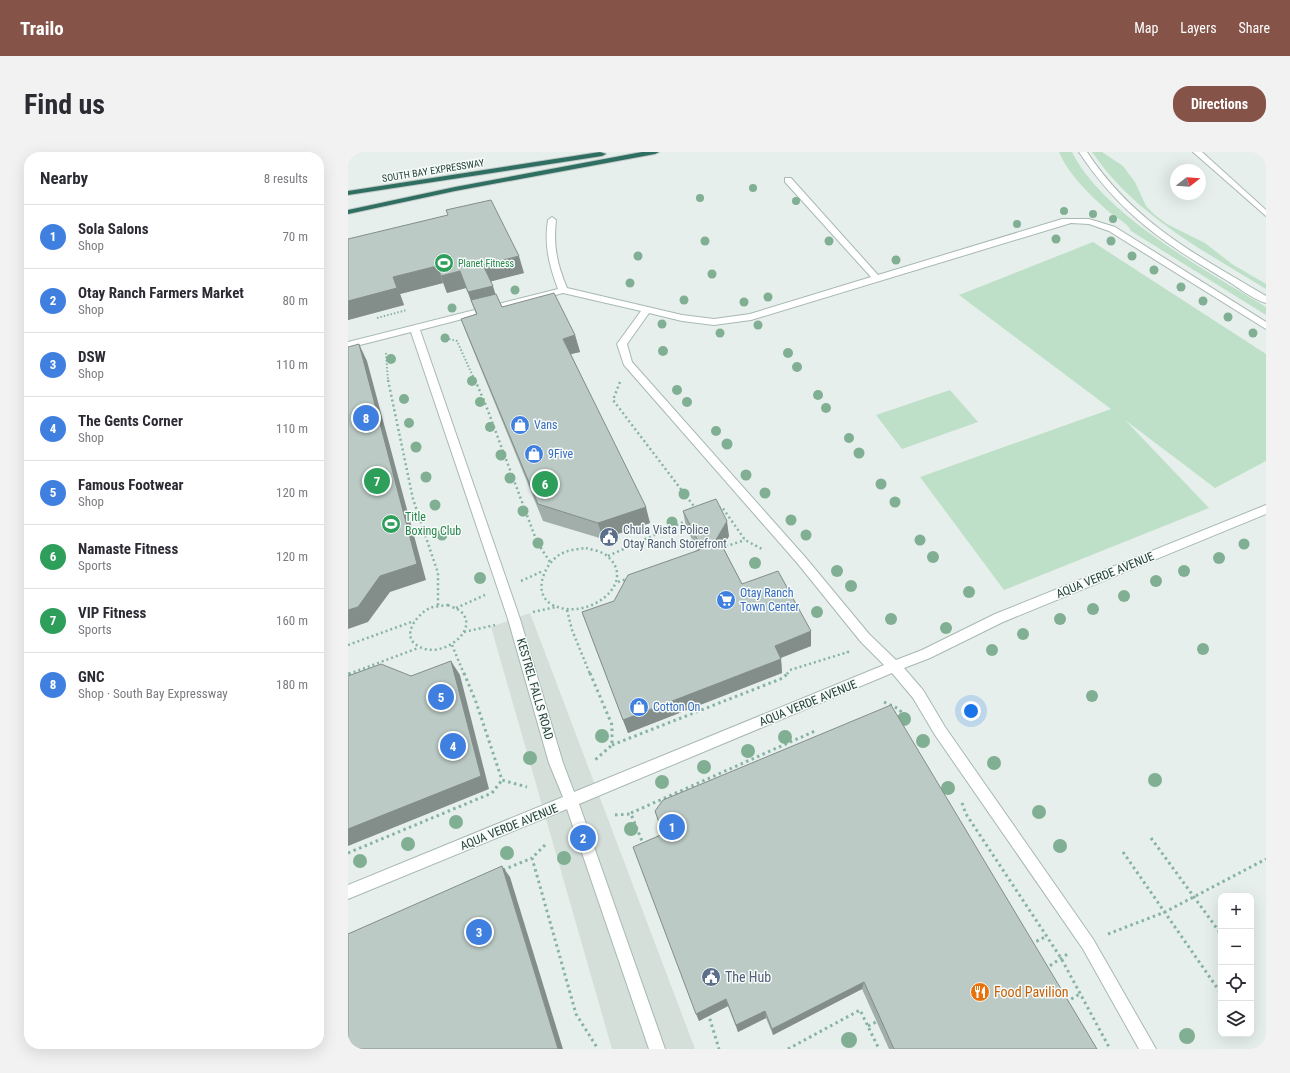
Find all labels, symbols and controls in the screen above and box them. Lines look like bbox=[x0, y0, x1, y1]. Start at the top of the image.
text: Trailo bbox=[20, 17, 64, 40]
text: Map bbox=[1134, 20, 1158, 36]
text: Layers bbox=[1180, 20, 1217, 36]
text: Share bbox=[1239, 20, 1270, 36]
button: Directions bbox=[1173, 86, 1266, 122]
text: Find us bbox=[24, 88, 105, 121]
street label: SOUTH BAY EXPRESSWAY bbox=[381, 157, 486, 184]
north arrow bbox=[1170, 164, 1206, 200]
text: Nearby bbox=[40, 168, 88, 188]
text: 8 results bbox=[264, 171, 308, 186]
text: Sola Salons bbox=[78, 220, 148, 238]
text: 1 bbox=[50, 229, 56, 244]
text: 70 m bbox=[282, 229, 308, 244]
text: Shop bbox=[78, 238, 104, 253]
sports icon: Planet Fitness bbox=[433, 252, 455, 274]
place label: Planet Fitness bbox=[458, 258, 515, 269]
text: Otay Ranch Farmers Market bbox=[78, 284, 244, 302]
text: 2 bbox=[50, 293, 56, 308]
text: 80 m bbox=[282, 293, 308, 308]
text: Shop bbox=[78, 302, 104, 317]
text: DSW bbox=[78, 348, 106, 366]
text: 3 bbox=[50, 357, 56, 372]
text: 110 m bbox=[276, 357, 308, 372]
text: Shop bbox=[78, 366, 104, 381]
pin: 8 bbox=[353, 403, 379, 433]
text: The Gents Corner bbox=[78, 412, 183, 430]
shop icon: Vans bbox=[509, 414, 531, 436]
place label: Vans bbox=[534, 418, 558, 432]
text: 4 bbox=[50, 421, 56, 436]
text: 110 m bbox=[276, 421, 308, 436]
text: Shop bbox=[78, 430, 104, 445]
shop icon: 9Five bbox=[523, 443, 545, 465]
place label: 9Five bbox=[548, 447, 574, 461]
pin: 7 bbox=[364, 466, 390, 496]
pin: 6 bbox=[532, 469, 558, 499]
text: Famous Footwear bbox=[78, 476, 183, 494]
text: 5 bbox=[50, 485, 56, 500]
text: 120 m bbox=[276, 485, 308, 500]
text: Shop bbox=[78, 494, 104, 509]
place label: Title Boxing Club bbox=[405, 510, 461, 538]
sports icon: Title Boxing Club bbox=[380, 513, 402, 535]
place label: Chula Vista Police Otay Ranch Storefront bbox=[623, 523, 727, 551]
public building icon: Chula Vista Police Otay Ranch Storefront bbox=[598, 526, 620, 548]
text: Namaste Fitness bbox=[78, 540, 178, 558]
text: 6 bbox=[50, 549, 56, 564]
text: 120 m bbox=[276, 549, 308, 564]
street label: AQUA VERDE AVENUE bbox=[1054, 549, 1156, 601]
text: Sports bbox=[78, 558, 112, 573]
place label: Otay Ranch Town Center bbox=[740, 586, 799, 614]
supermarket icon: Otay Ranch Town Center bbox=[715, 589, 737, 611]
text: VIP Fitness bbox=[78, 604, 146, 622]
text: 7 bbox=[50, 613, 56, 628]
text: 160 m bbox=[276, 613, 308, 628]
text: Sports bbox=[78, 622, 112, 637]
street label: KESTREL FALLS ROAD bbox=[514, 637, 556, 742]
text: GNC bbox=[78, 668, 105, 686]
text: 8 bbox=[50, 677, 56, 692]
text: 180 m bbox=[276, 677, 308, 692]
street label: AQUA VERDE AVENUE bbox=[757, 677, 859, 729]
pin: 5 bbox=[428, 682, 454, 712]
text: Shop · South Bay Expressway bbox=[78, 686, 228, 701]
shop icon: Cotton On bbox=[628, 696, 650, 718]
place label: Cotton On bbox=[653, 700, 701, 714]
your location bbox=[961, 701, 981, 721]
pin: 4 bbox=[440, 731, 466, 761]
street label: AQUA VERDE AVENUE bbox=[458, 801, 560, 853]
pin: 1 bbox=[659, 812, 685, 842]
pin: 2 bbox=[570, 823, 596, 853]
map controls bbox=[1218, 893, 1254, 1037]
button: + bbox=[1218, 893, 1254, 929]
pin: 3 bbox=[466, 917, 492, 947]
button: − bbox=[1218, 929, 1254, 965]
button: locate bbox=[1218, 965, 1254, 1001]
public building icon: The Hub bbox=[700, 966, 722, 988]
place label: The Hub bbox=[725, 969, 771, 985]
restaurant icon: Food Pavilion bbox=[969, 981, 991, 1003]
place label: Food Pavilion bbox=[994, 984, 1069, 1000]
button: layers bbox=[1218, 1001, 1254, 1037]

